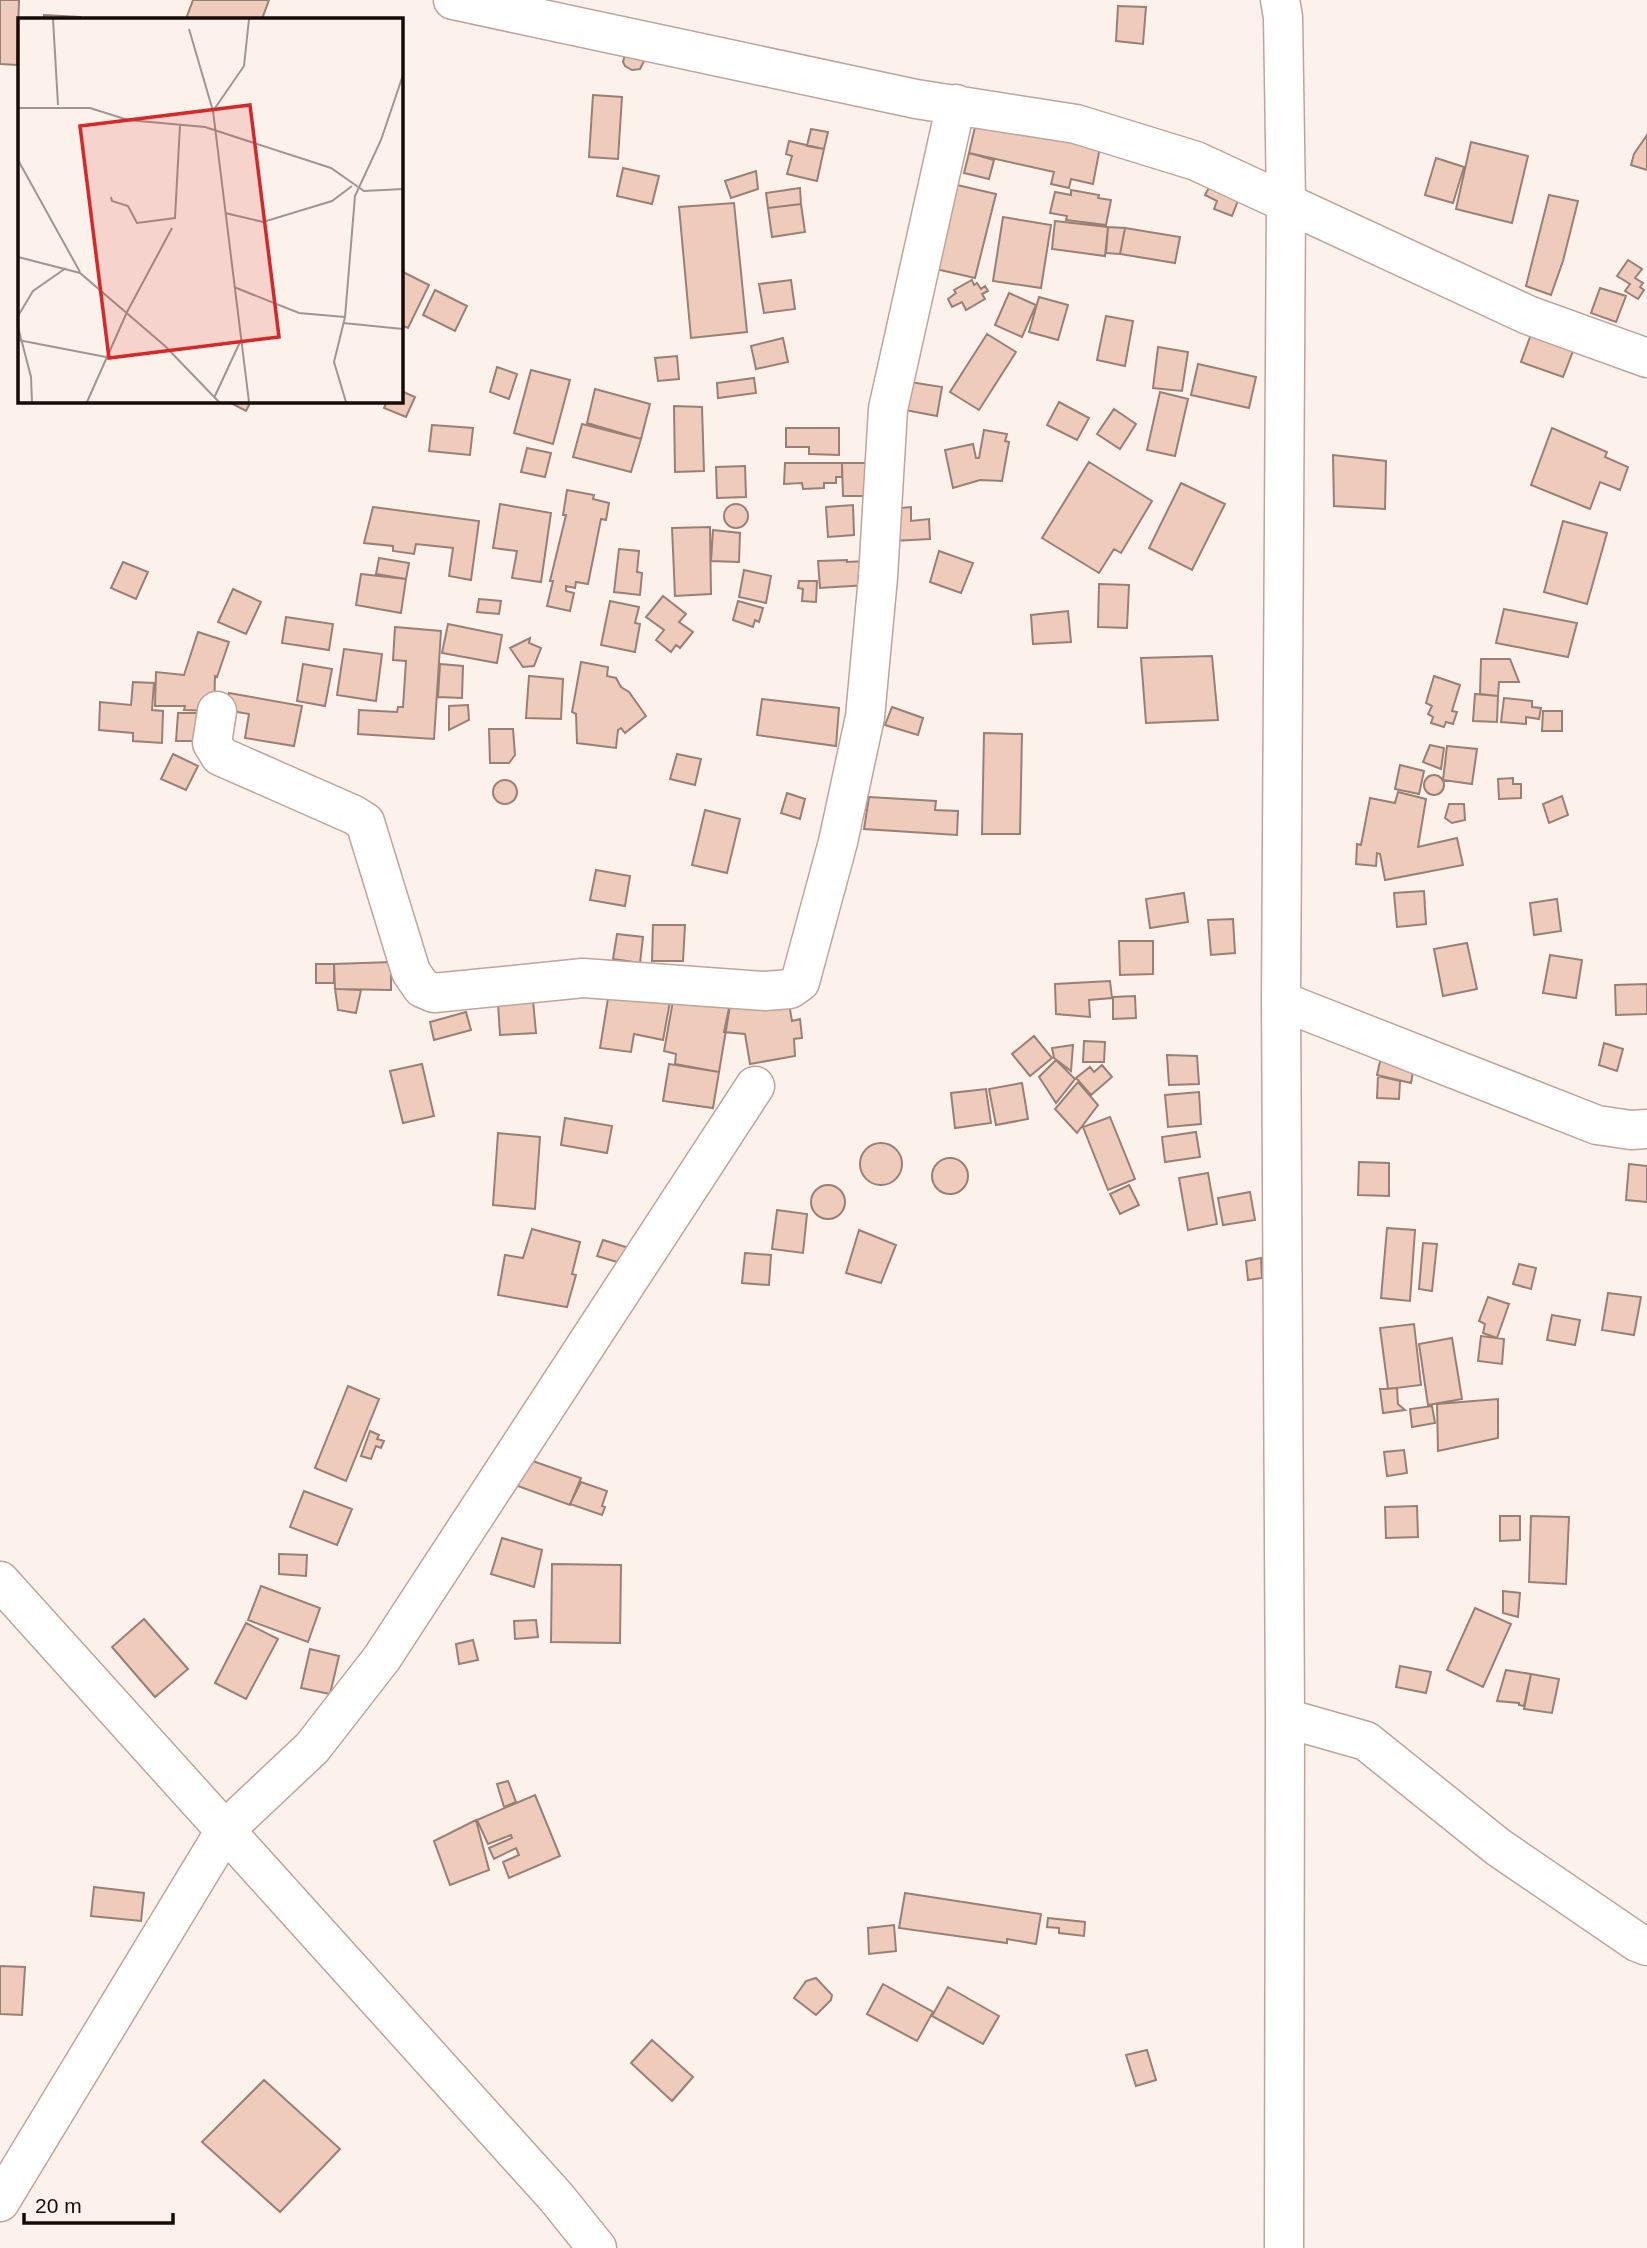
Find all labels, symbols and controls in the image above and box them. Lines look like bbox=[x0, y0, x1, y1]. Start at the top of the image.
inset map bbox=[18, 18, 402, 402]
scale bar bbox=[24, 2182, 173, 2226]
text: 20 m bbox=[35, 2194, 82, 2217]

